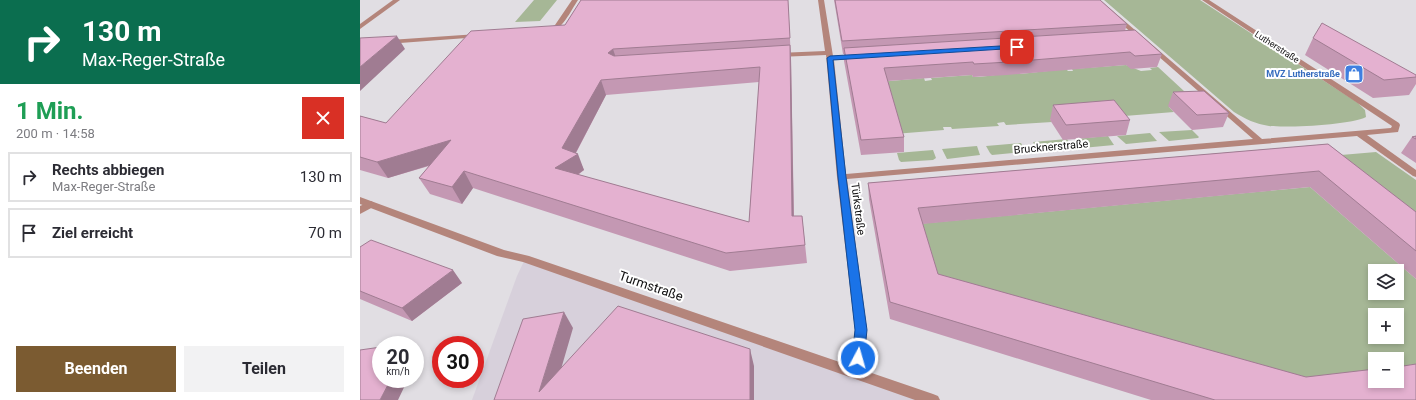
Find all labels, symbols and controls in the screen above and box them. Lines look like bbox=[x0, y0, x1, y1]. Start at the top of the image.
text: 130 m bbox=[82, 15, 161, 48]
icon: right bbox=[16, 16, 68, 68]
street label: Lutherstraße bbox=[1253, 29, 1301, 65]
pin bbox=[1000, 30, 1034, 64]
icon: arrive bbox=[1006, 36, 1028, 58]
text: Max-Reger-Straße bbox=[82, 49, 225, 70]
shop icon: MVZ Lutherstraße bbox=[1343, 63, 1365, 85]
place label: MVZ Lutherstraße bbox=[1266, 69, 1340, 79]
text: 1 Min. bbox=[16, 97, 84, 125]
button: close bbox=[302, 97, 344, 139]
text: 200 m · 14:58 bbox=[16, 126, 95, 141]
street label: Brucknerstraße bbox=[1013, 137, 1089, 157]
text: Rechts abbiegen bbox=[52, 161, 165, 179]
icon: right bbox=[18, 166, 40, 188]
text: 130 m bbox=[300, 168, 342, 186]
text: Max-Reger-Straße bbox=[52, 179, 155, 194]
street label: Türkstraße bbox=[848, 182, 868, 236]
icon: arrive bbox=[18, 222, 40, 244]
text: Ziel erreicht bbox=[52, 224, 133, 242]
text: 70 m bbox=[308, 224, 342, 242]
map controls bbox=[1368, 264, 1404, 388]
button: layers bbox=[1368, 264, 1404, 300]
street label: Turmstraße bbox=[617, 268, 685, 304]
button: + bbox=[1368, 308, 1404, 344]
speed limit sign: 30 bbox=[432, 336, 484, 388]
position arrow bbox=[837, 337, 879, 379]
text: 20 bbox=[387, 345, 409, 369]
button: Beenden bbox=[16, 346, 176, 392]
button: Teilen bbox=[184, 346, 344, 392]
button: − bbox=[1368, 352, 1404, 388]
text: km/h bbox=[386, 366, 410, 377]

